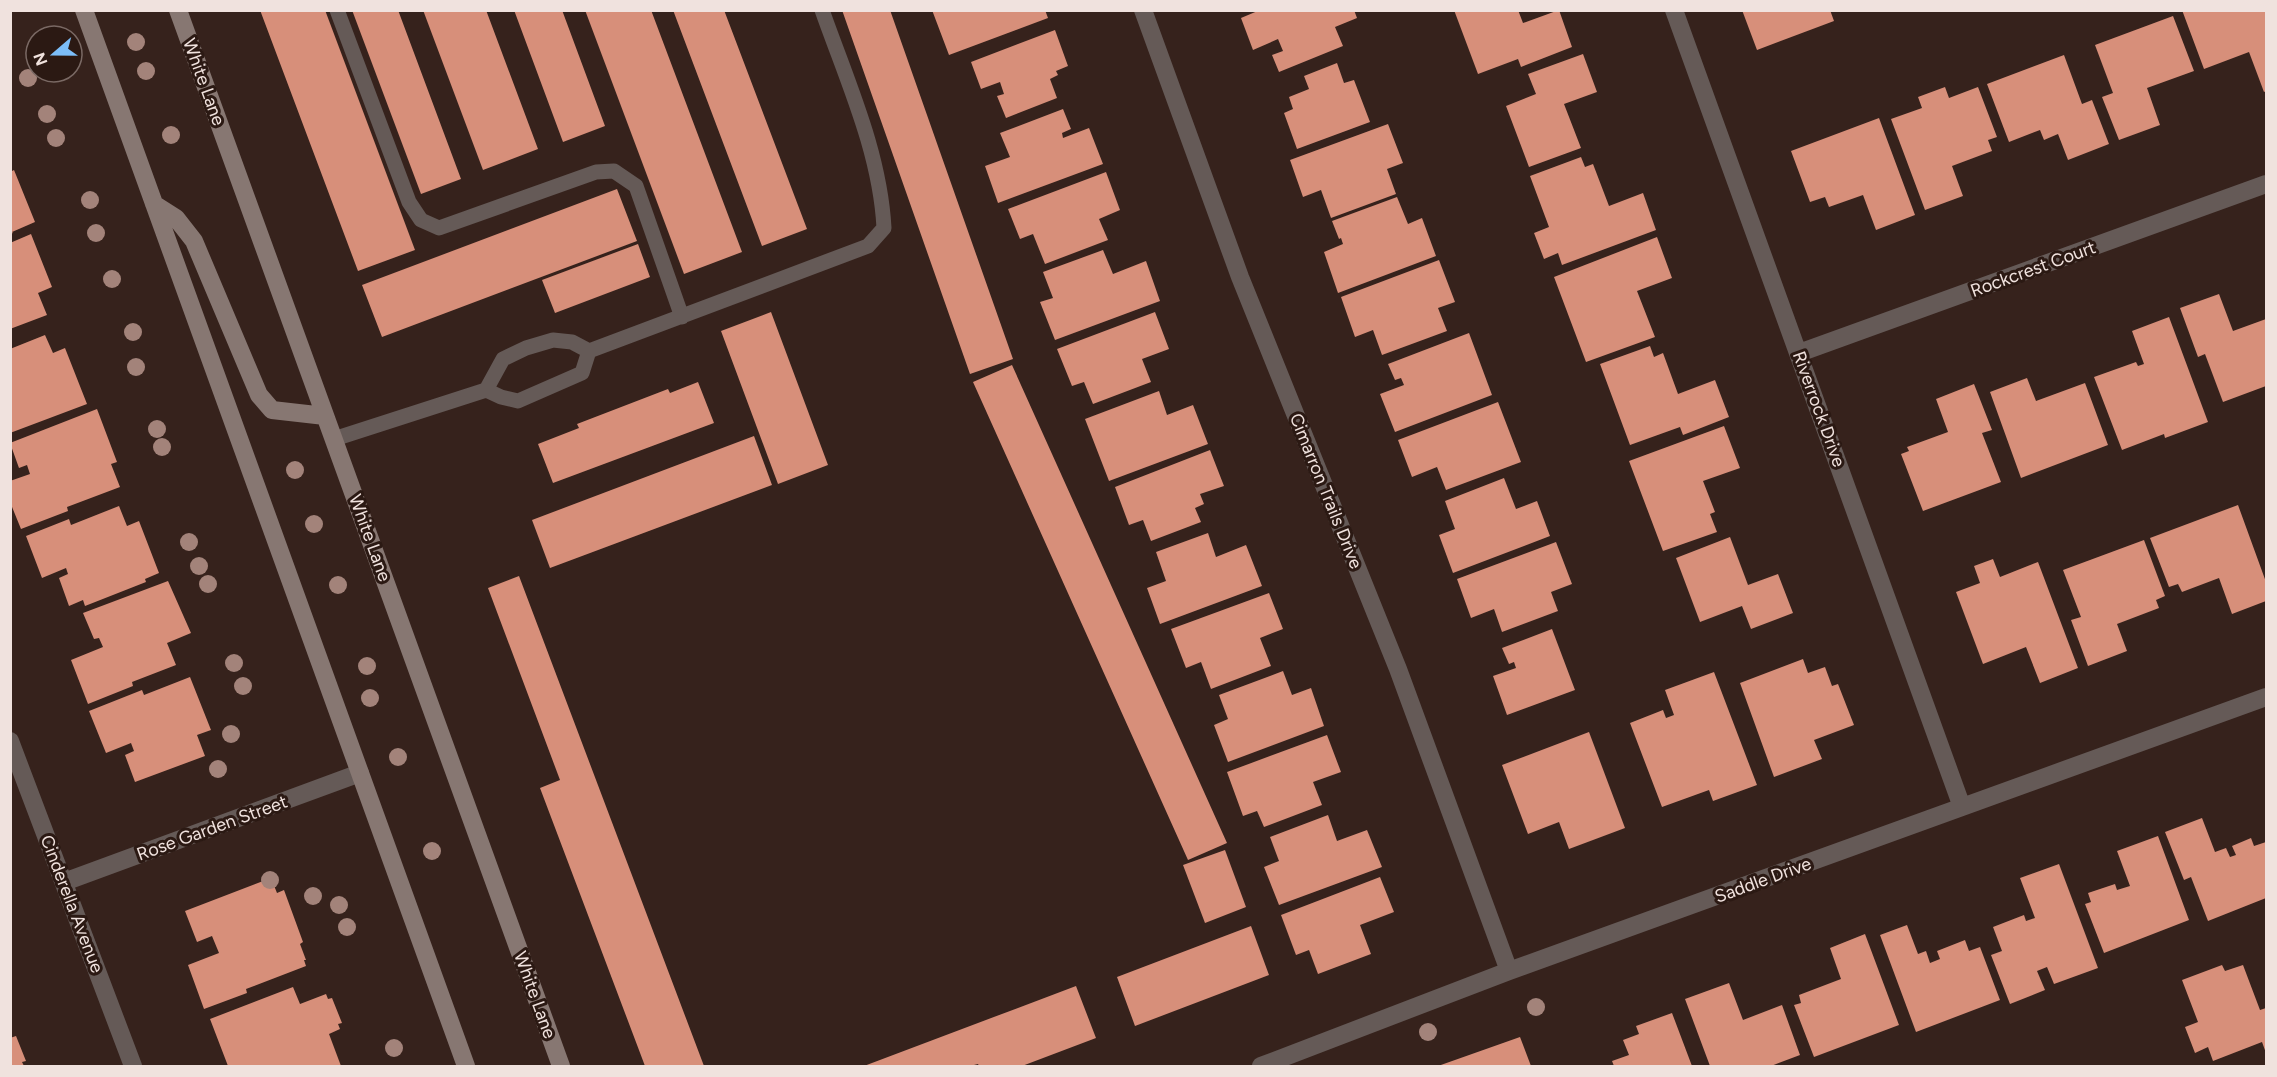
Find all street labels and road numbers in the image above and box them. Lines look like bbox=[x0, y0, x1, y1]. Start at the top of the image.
street label: White Lane bbox=[178, 36, 230, 129]
street label: Rockcrest Court bbox=[1967, 236, 2099, 302]
street label: Riverrock Drive bbox=[1788, 348, 1850, 470]
street label: Cimarron Trails Drive bbox=[1285, 410, 1367, 572]
street label: White Lane bbox=[344, 492, 396, 585]
street label: Rose Garden Street bbox=[134, 790, 290, 865]
street label: Cinderella Avenue bbox=[36, 832, 108, 976]
street label: Saddle Drive bbox=[1712, 852, 1814, 908]
street label: White Lane bbox=[509, 949, 561, 1042]

